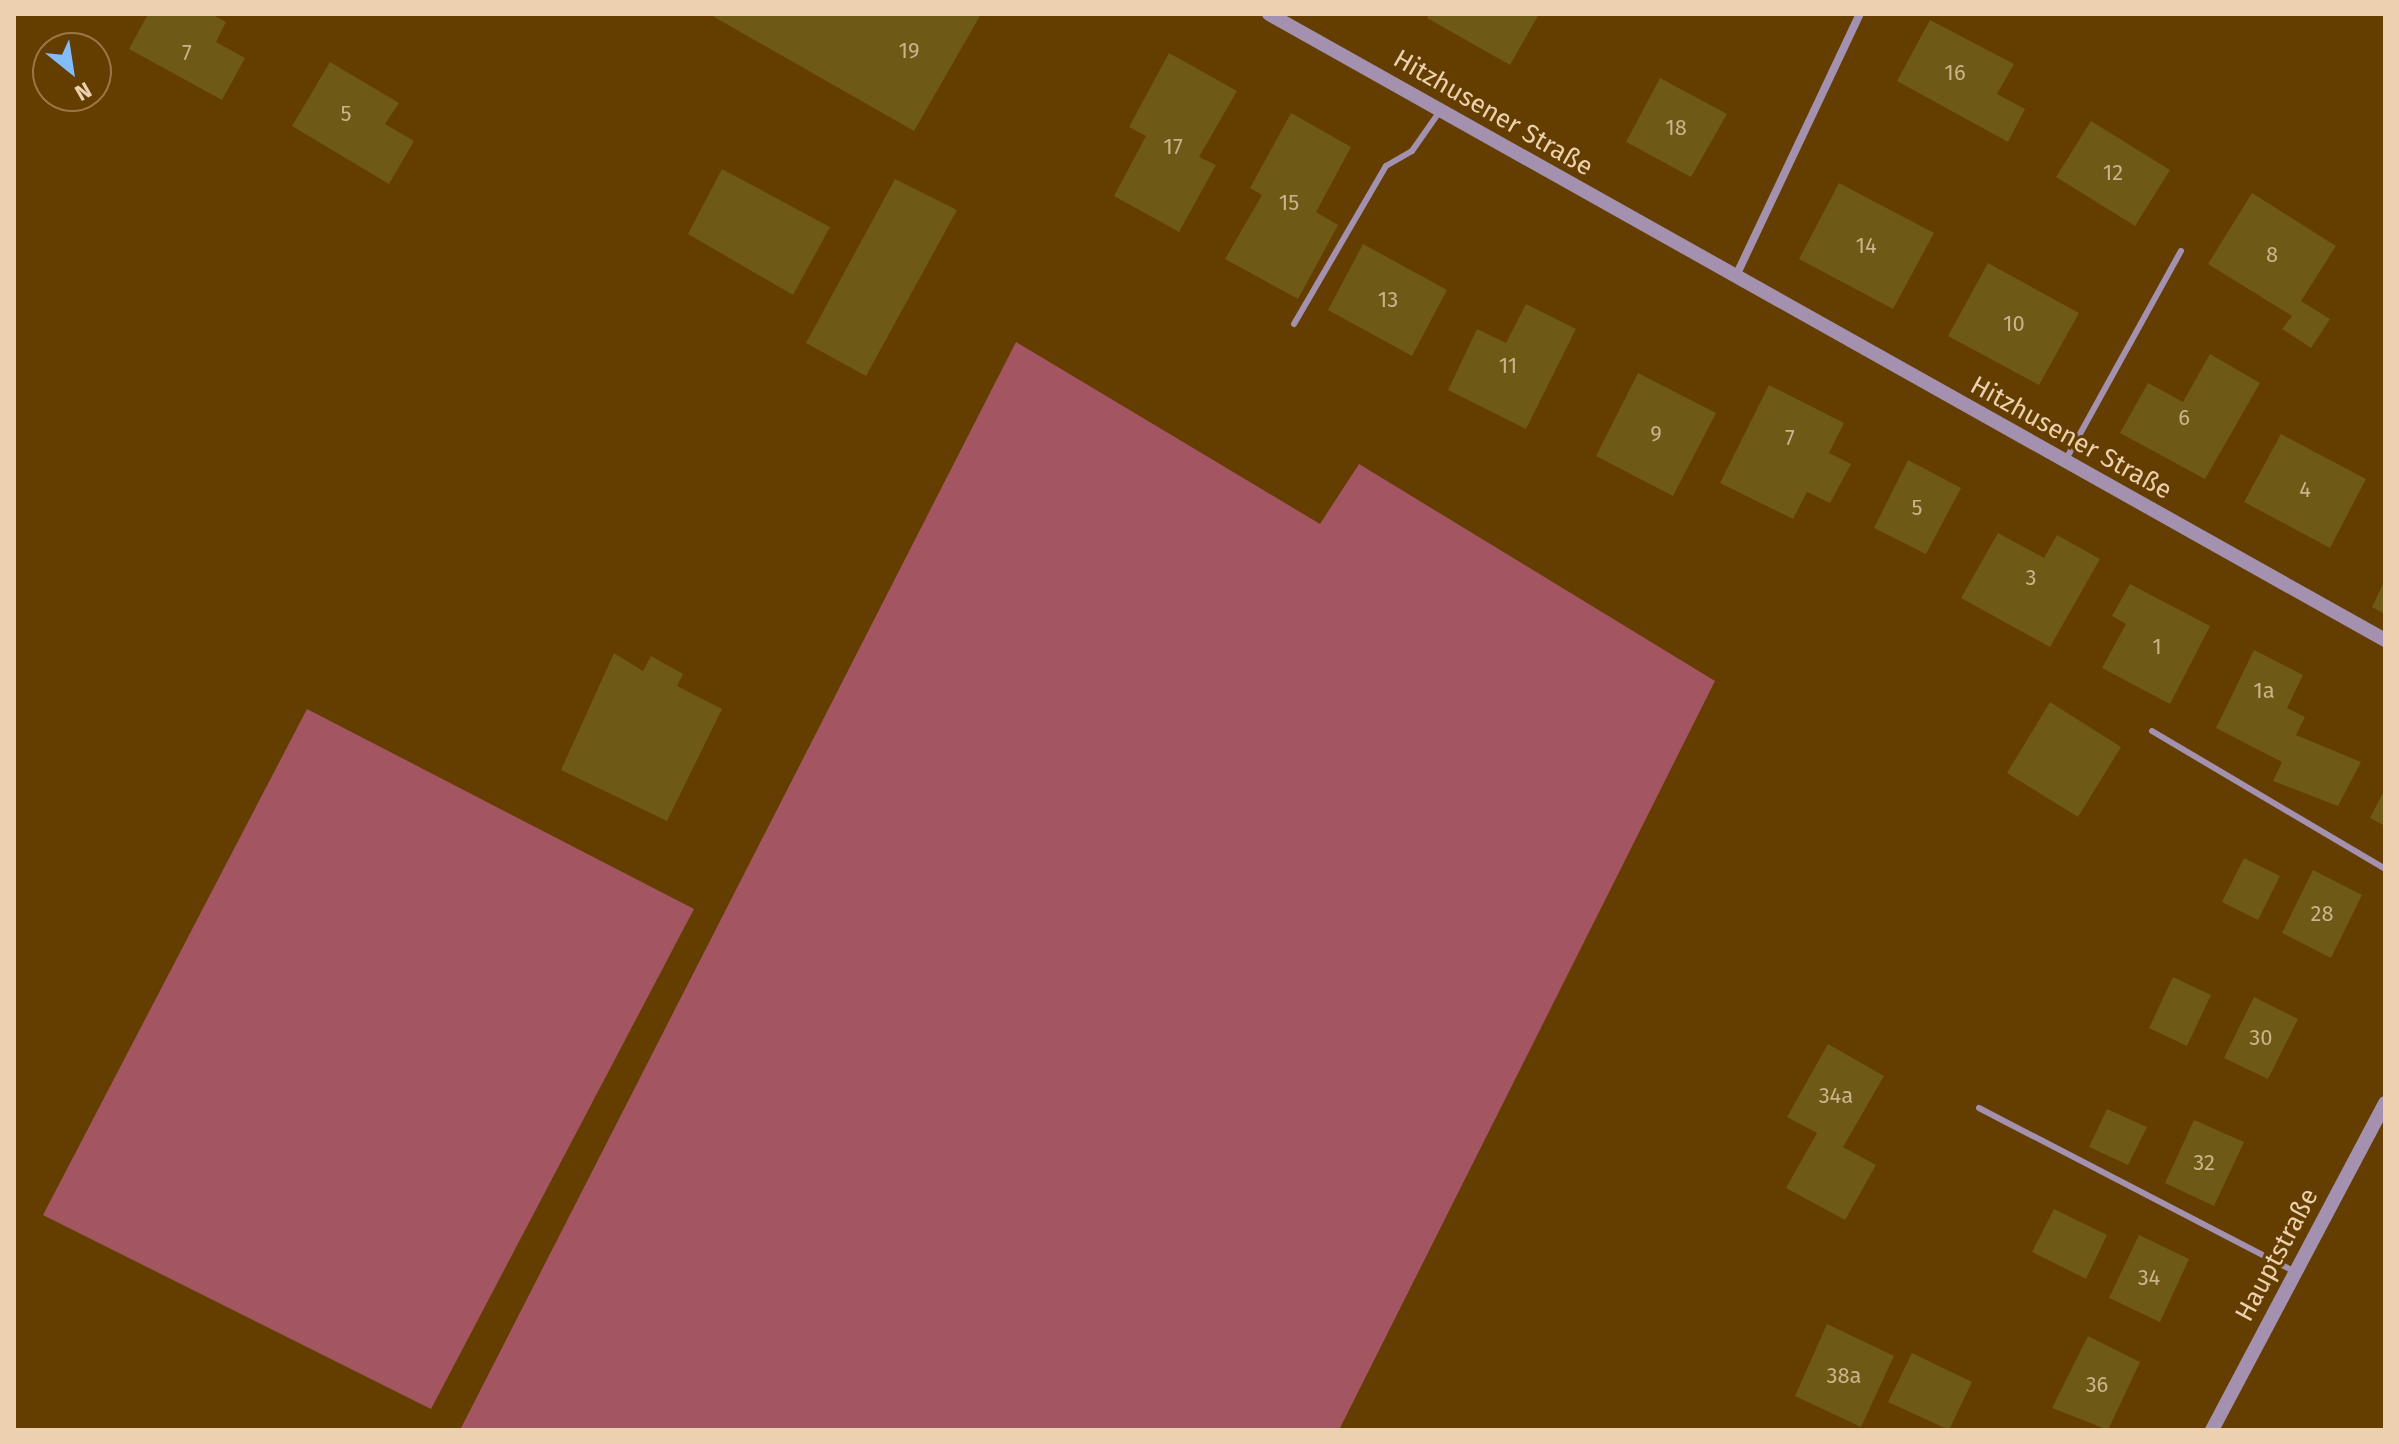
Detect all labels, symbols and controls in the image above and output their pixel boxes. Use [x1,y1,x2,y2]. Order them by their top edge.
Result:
north arrow [32,32,112,112]
house number: 19 [898,38,920,64]
house number: 7 [182,40,192,66]
street label: Hitzhusener Straße [1388,43,1598,183]
house number: 16 [1944,60,1966,86]
text: N [70,76,96,107]
house number: 5 [340,101,352,127]
house number: 18 [1665,115,1687,141]
house number: 17 [1163,134,1183,160]
house number: 12 [2103,160,2123,186]
house number: 15 [1279,190,1299,216]
house number: 14 [1855,233,1877,259]
house number: 8 [2266,242,2278,268]
house number: 13 [1378,287,1398,313]
house number: 10 [2003,311,2025,337]
house number: 11 [1499,353,1517,379]
street label: Hitzhusener Straße [1965,370,2177,506]
house number: 6 [2178,405,2190,431]
house number: 9 [1650,421,1662,447]
house number: 7 [1785,425,1795,451]
house number: 4 [2299,477,2311,503]
house number: 5 [1911,495,1923,521]
house number: 3 [2026,565,2036,591]
house number: 1 [2152,634,2162,660]
house number: 1a [2253,678,2275,704]
house number: 28 [2310,901,2334,927]
house number: 30 [2249,1025,2273,1051]
house number: 34a [1819,1083,1853,1109]
house number: 32 [2193,1150,2215,1176]
street label: Hauptstraße [2229,1183,2325,1327]
house number: 34 [2138,1265,2160,1291]
house number: 38a [1826,1363,1862,1389]
house number: 36 [2086,1372,2108,1398]

